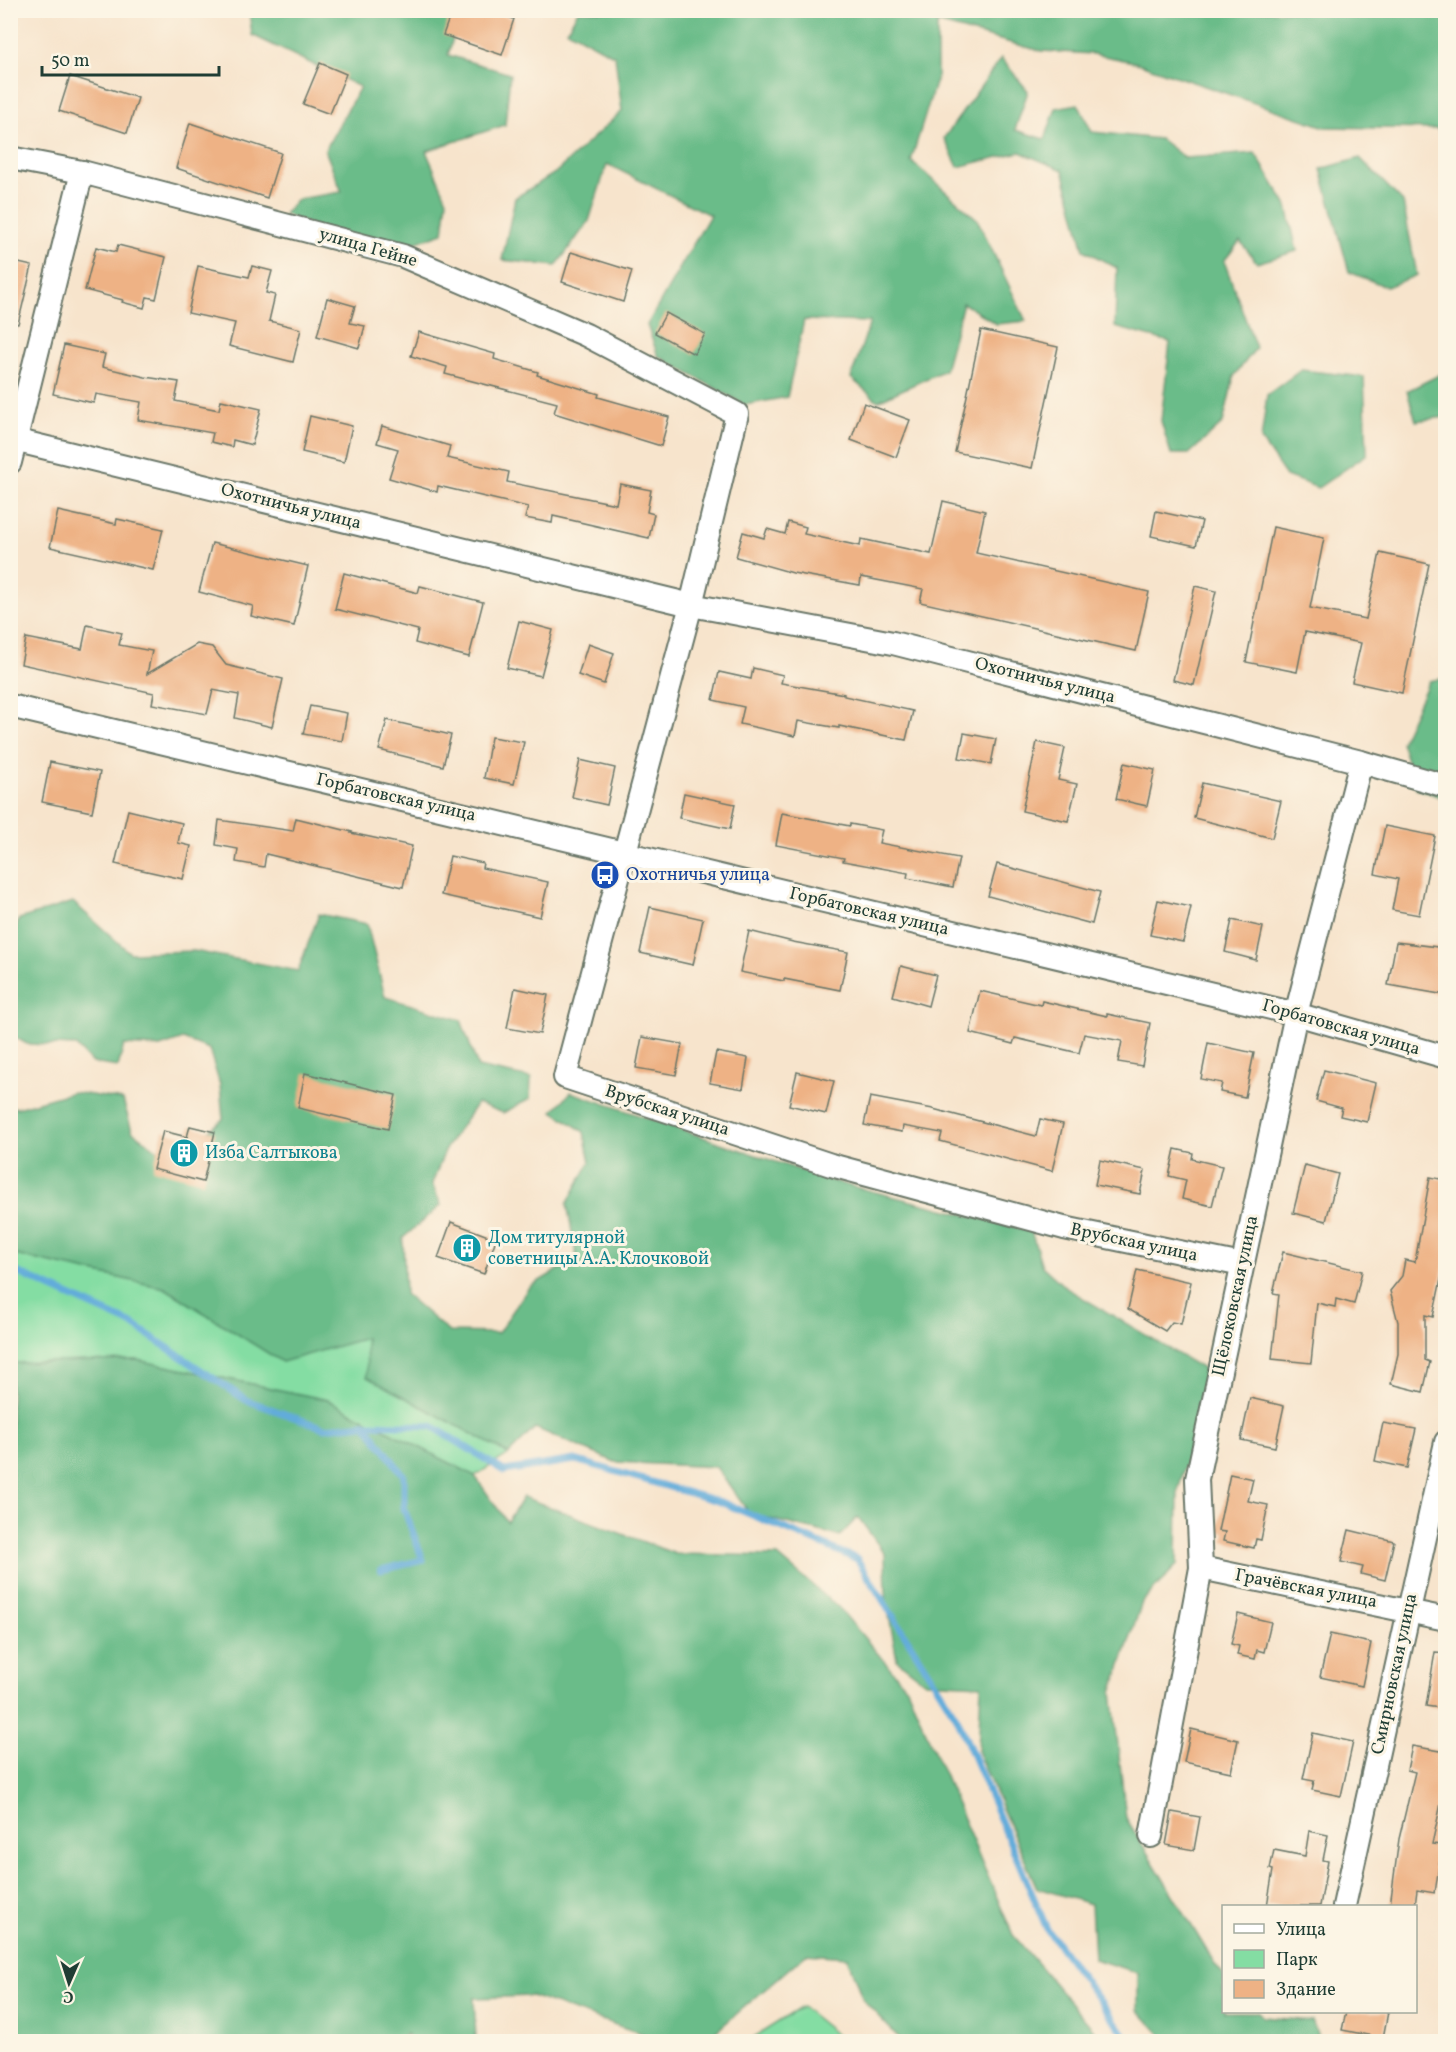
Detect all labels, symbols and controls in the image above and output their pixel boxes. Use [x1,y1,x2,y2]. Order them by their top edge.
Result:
scale bar [42,39,219,77]
text: 50 m [51,49,90,74]
street label: улица Гейне [316,222,420,274]
street label: Охотничья улица [218,477,364,537]
street label: Охотничья улица [972,651,1118,711]
street label: Горбатовская улица [314,767,478,829]
bus stop icon: Охотничья улица [589,859,621,891]
place label: Охотничья улица [626,863,770,888]
street label: Горбатовская улица [787,881,951,943]
street label: Горбатовская улица [1259,993,1423,1063]
street label: Врубская улица [601,1079,733,1143]
building icon: Изба Салтыкова [168,1137,200,1169]
place label: Изба Салтыкова [205,1141,338,1166]
street label: Щёлоковская улица [1207,1213,1265,1379]
street label: Врубская улица [1068,1217,1200,1269]
place label: Дом титулярной советницы А.А. Клочковой [488,1226,709,1272]
building icon: Дом титулярной советницы А.А. Клочковой [451,1232,483,1264]
street label: Грачёвская улица [1233,1563,1379,1615]
street label: Смирновская улица [1366,1591,1424,1757]
legend [1222,1905,1417,2013]
text: Улица [1276,1918,1326,1943]
text: Парк [1276,1948,1318,1973]
north arrow [39,1953,99,2013]
text: Здание [1276,1978,1336,2003]
text: С [63,1985,74,2007]

